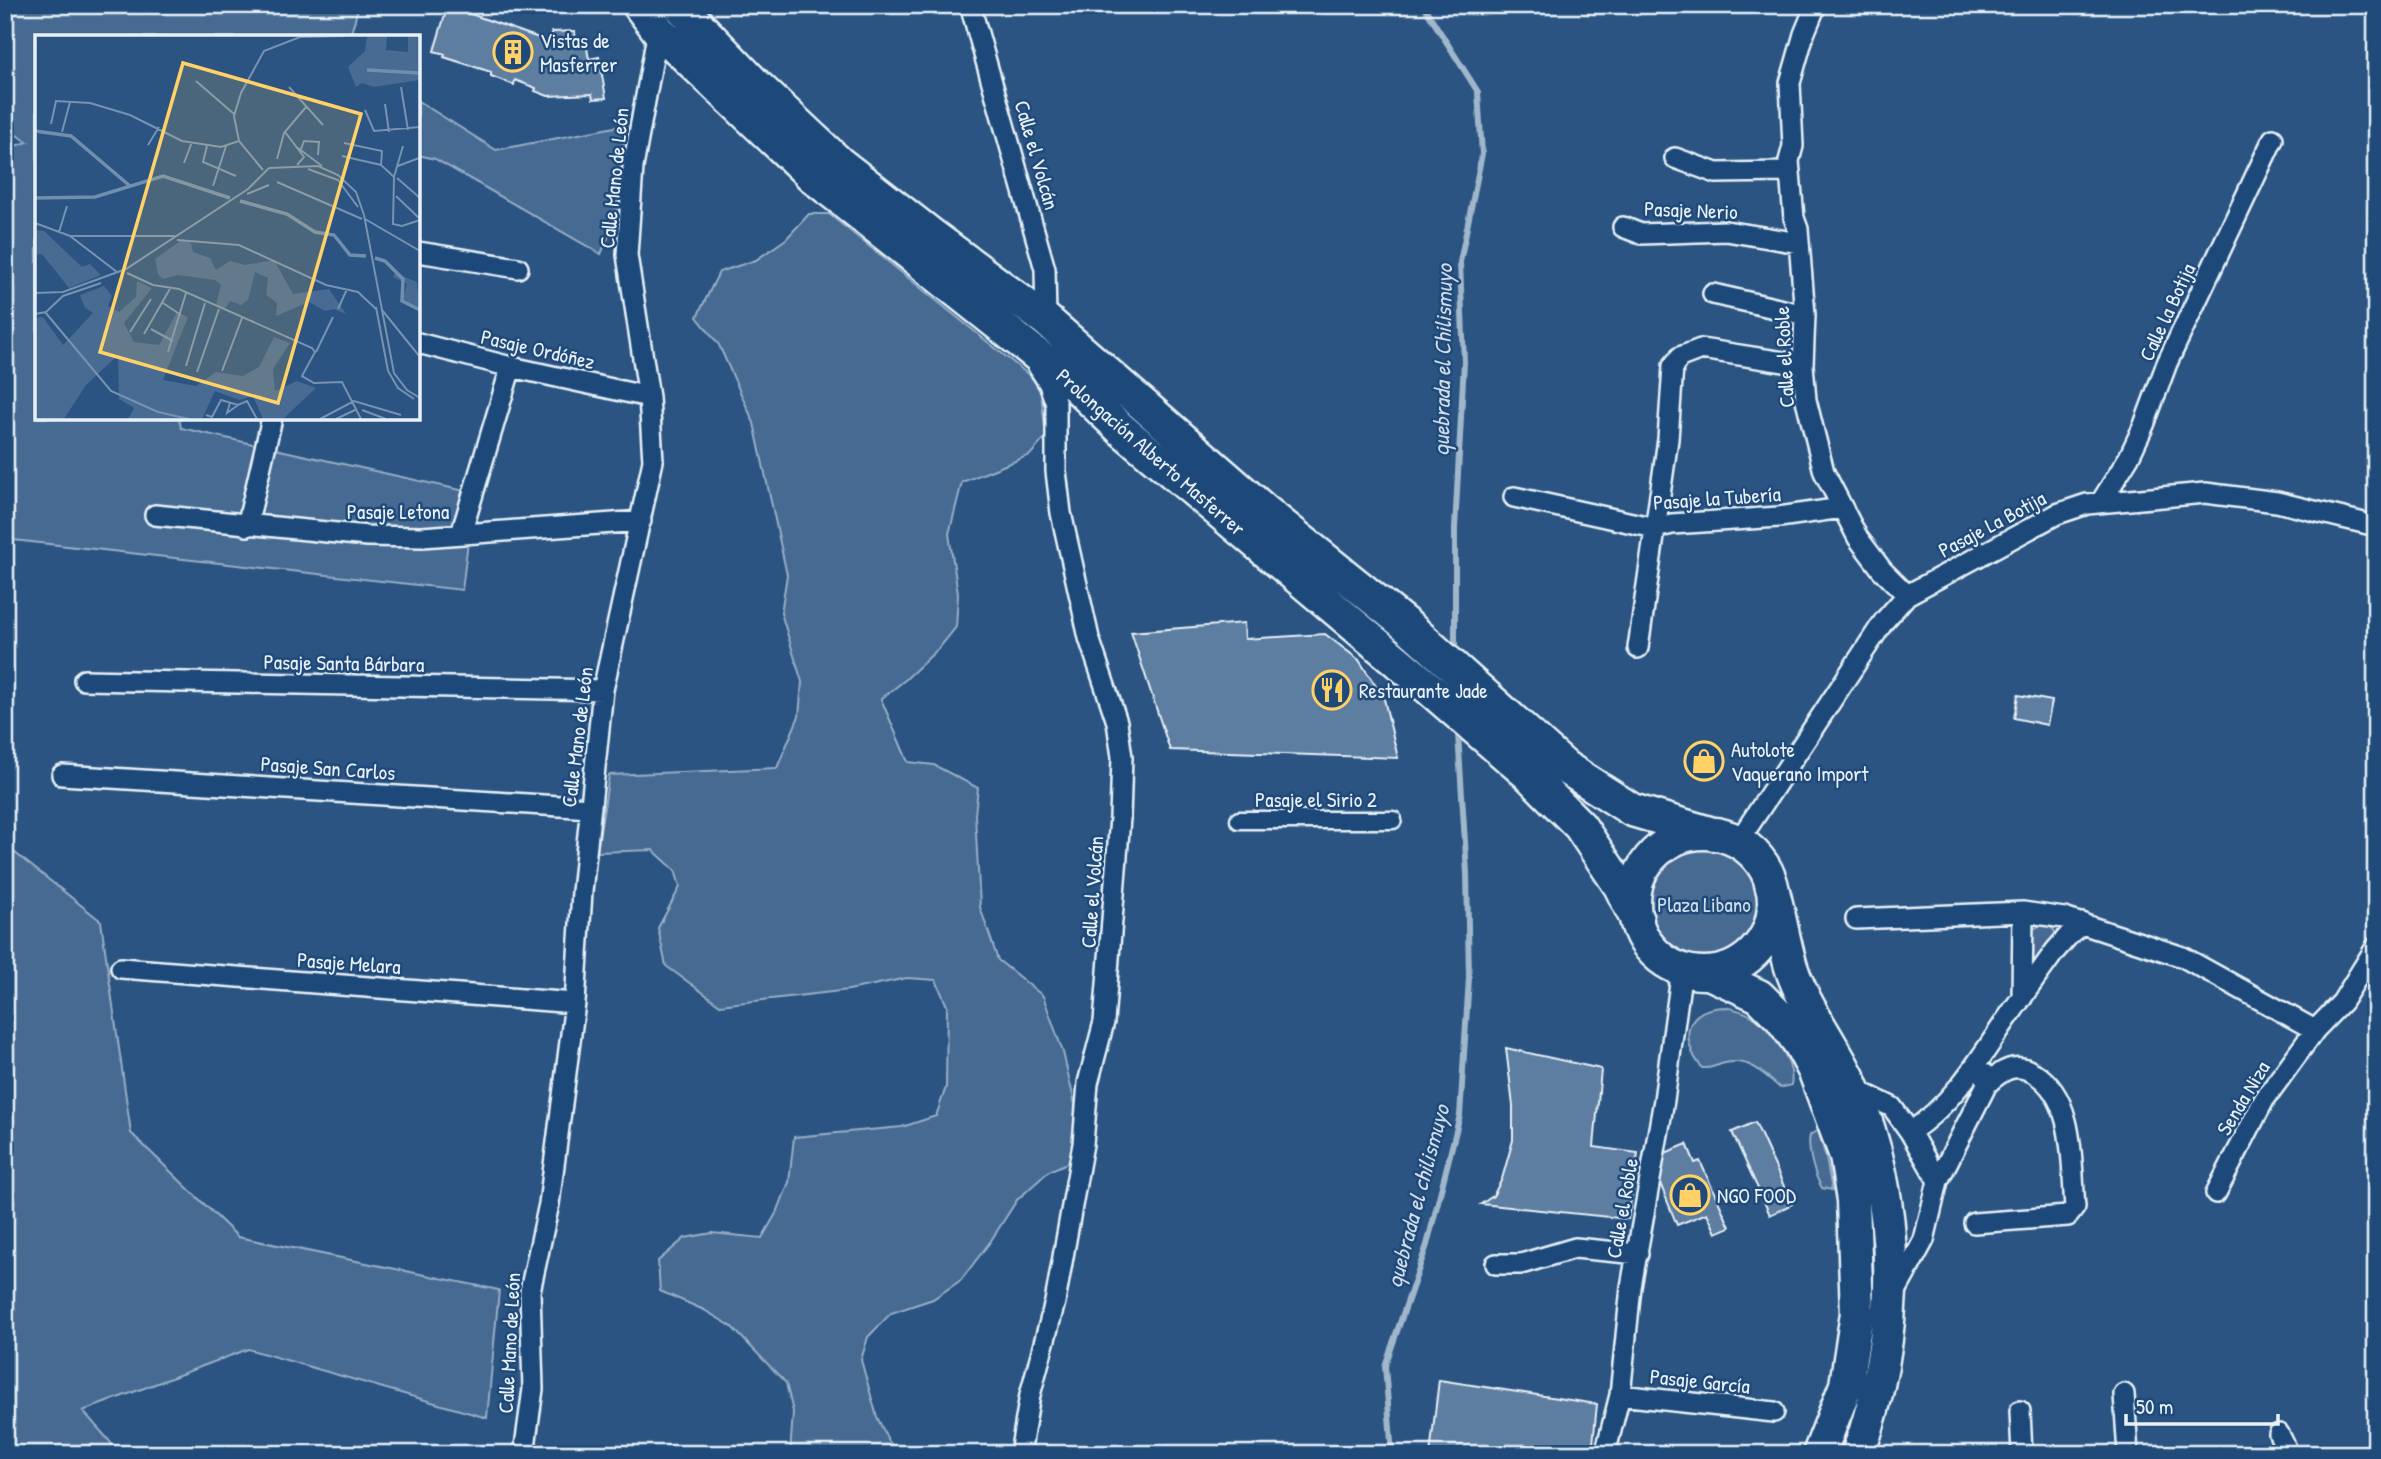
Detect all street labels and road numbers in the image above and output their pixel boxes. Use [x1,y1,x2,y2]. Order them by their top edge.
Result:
street label: Calle el Volcán [1008,97,1066,213]
street label: Calle Mano de León [592,106,636,250]
street label: Pasaje Nerio [1644,194,1738,226]
street label: Calle la Botija [2132,258,2202,366]
street label: Calle el Roble [1767,306,1801,408]
street label: Pasaje Ordóñez [478,322,598,376]
street label: Prolongación Alberto Masferrer [1050,362,1252,542]
street label: Pasaje la Tubería [1652,479,1782,517]
street label: Pasaje La Botija [1933,484,2051,564]
street label: Pasaje Letona [347,497,449,526]
street label: Pasaje Santa Bárbara [263,647,425,679]
street label: Calle Mano de León [554,665,600,809]
street label: Pasaje San Carlos [260,749,396,787]
street label: Pasaje el Sirio 2 [1255,785,1377,814]
street label: Calle el Volcán [1074,835,1110,949]
street label: Pasaje Melara [296,945,402,981]
street label: Senda Niza [2209,1055,2277,1141]
street label: Calle el Roble [1599,1156,1645,1260]
street label: Calle Mano de León [491,1272,527,1414]
street label: Pasaje García [1649,1361,1751,1401]

